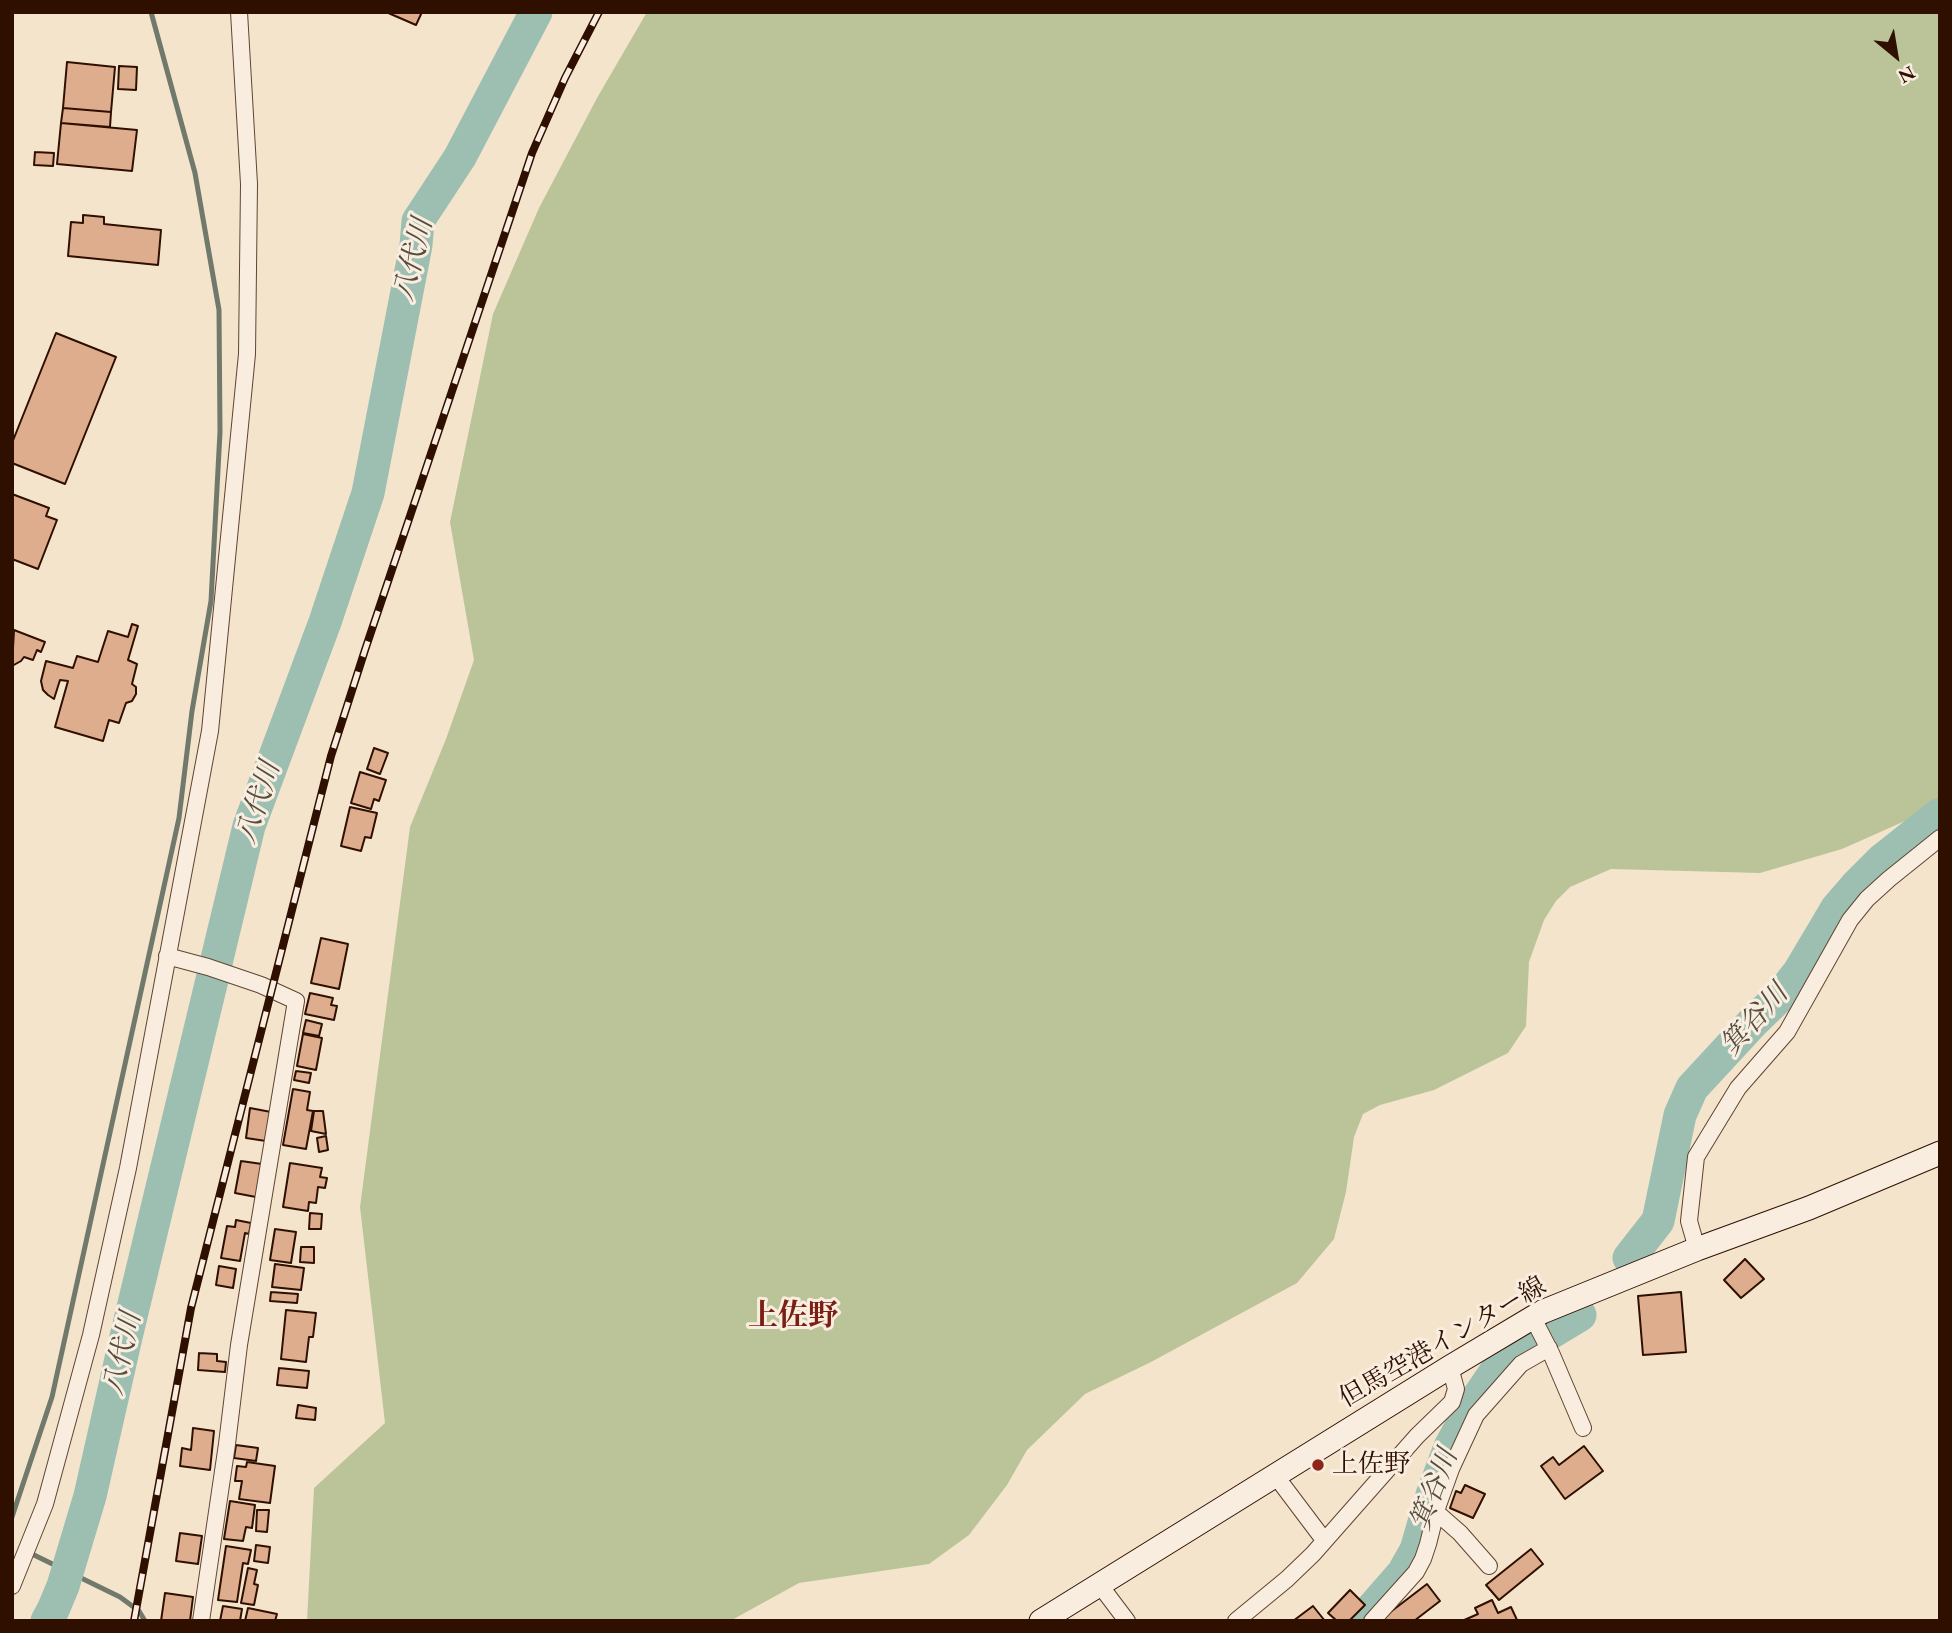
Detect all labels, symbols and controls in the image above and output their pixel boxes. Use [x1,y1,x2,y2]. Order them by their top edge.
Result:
north arrow [1861,21,1931,91]
text: N [1894,60,1920,89]
water label: 八代川 [388,215,440,305]
water label: 八代川 [230,758,288,848]
water label: 箕谷川 [1714,978,1796,1062]
street label: 但馬空港インター線 [1334,1271,1552,1415]
district label: 上佐野 [748,1299,838,1335]
water label: 八代川 [97,1309,149,1399]
water label: 箕谷川 [1404,1445,1466,1535]
place label: 上佐野 [1332,1449,1410,1481]
marker: 上佐野 [1310,1457,1326,1473]

